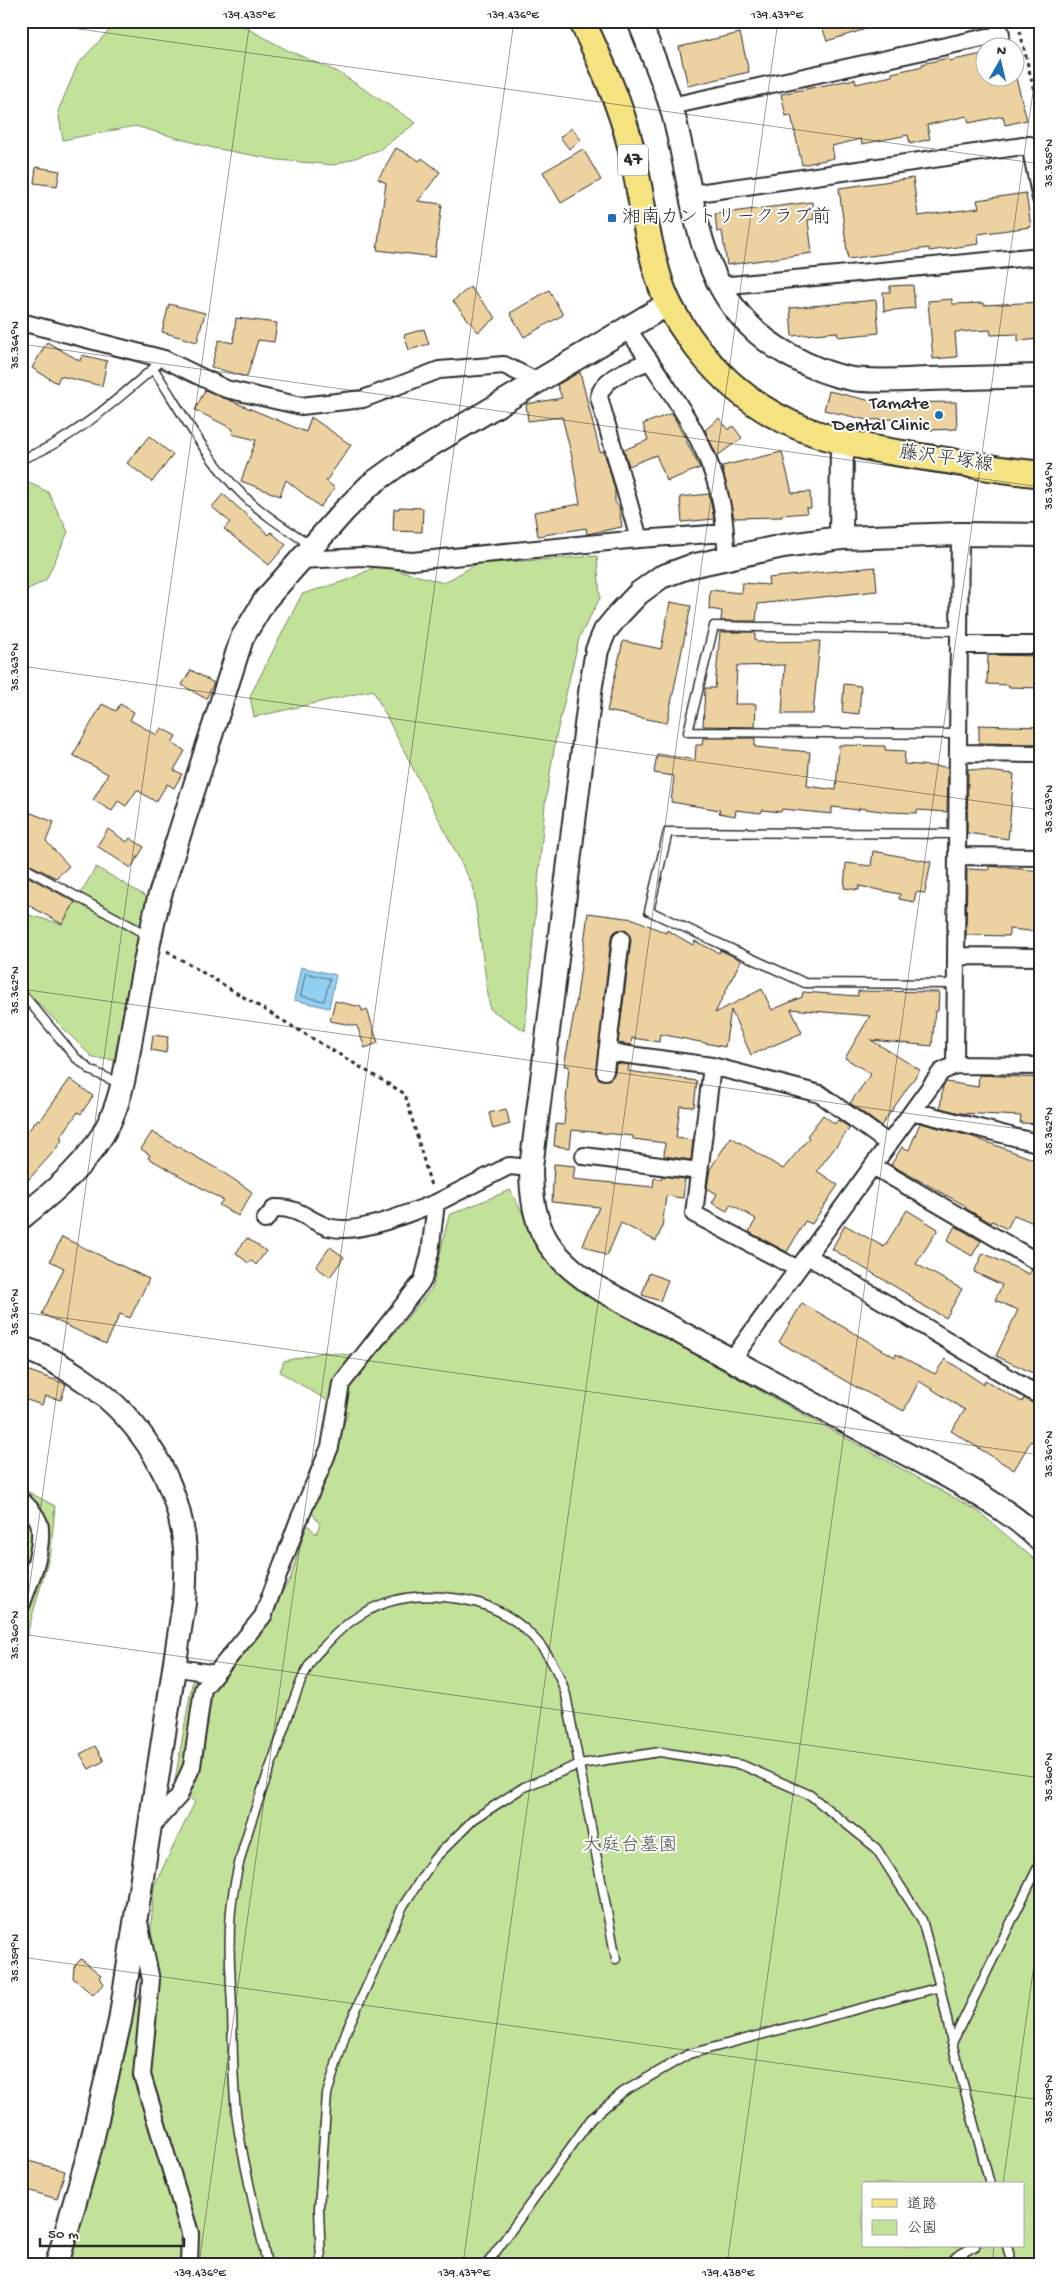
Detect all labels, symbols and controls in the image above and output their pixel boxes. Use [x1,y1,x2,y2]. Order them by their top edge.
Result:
text: 139.435°E [222,9,275,23]
text: 139.436°E [486,9,539,23]
text: 139.437°E [750,9,803,23]
north arrow [974,38,1024,88]
text: N [996,43,1007,61]
text: 35.365°N [1043,139,1057,188]
road number: 47 [618,144,648,176]
place label: 湘南カントリークラブ前 [622,206,831,230]
marker: 湘南カントリークラブ前 [606,212,618,224]
text: 35.364°N [9,321,23,370]
place label: Tamate Dental Clinic [831,393,930,438]
marker: Tamate Dental Clinic [933,409,945,421]
street label: 藤沢平塚線 [897,441,995,478]
text: 35.364°N [1043,462,1057,511]
text: 35.363°N [9,643,23,692]
text: 35.363°N [1043,785,1057,834]
text: 35.362°N [9,966,23,1015]
text: 35.362°N [1043,1107,1057,1156]
text: 35.361°N [9,1288,23,1336]
text: 35.361°N [1043,1430,1057,1478]
text: 35.360°N [9,1611,23,1660]
text: 35.360°N [1043,1753,1057,1802]
park label: 大庭台墓園 [582,1834,678,1858]
text: 35.359°N [9,1934,23,1983]
text: 35.359°N [1043,2075,1057,2124]
legend [862,2182,1024,2248]
text: 道路 [907,2196,937,2214]
scale bar [40,2215,184,2247]
text: 公園 [907,2220,937,2238]
text: 50 m [48,2226,79,2244]
text: 139.436°E [173,2267,226,2281]
text: 139.437°E [437,2267,490,2281]
text: 139.438°E [701,2267,755,2281]

